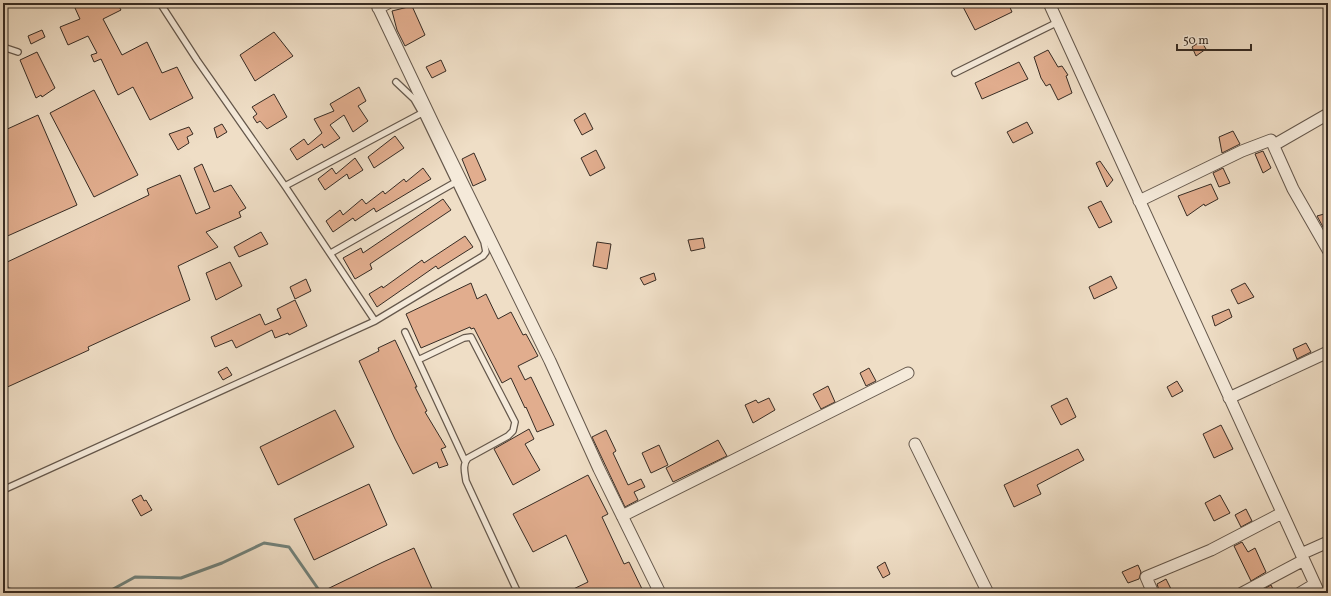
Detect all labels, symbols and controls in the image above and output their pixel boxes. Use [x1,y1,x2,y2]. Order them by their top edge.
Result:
scale bar [1177,26,1251,52]
text: 50 m [1183,33,1209,49]

